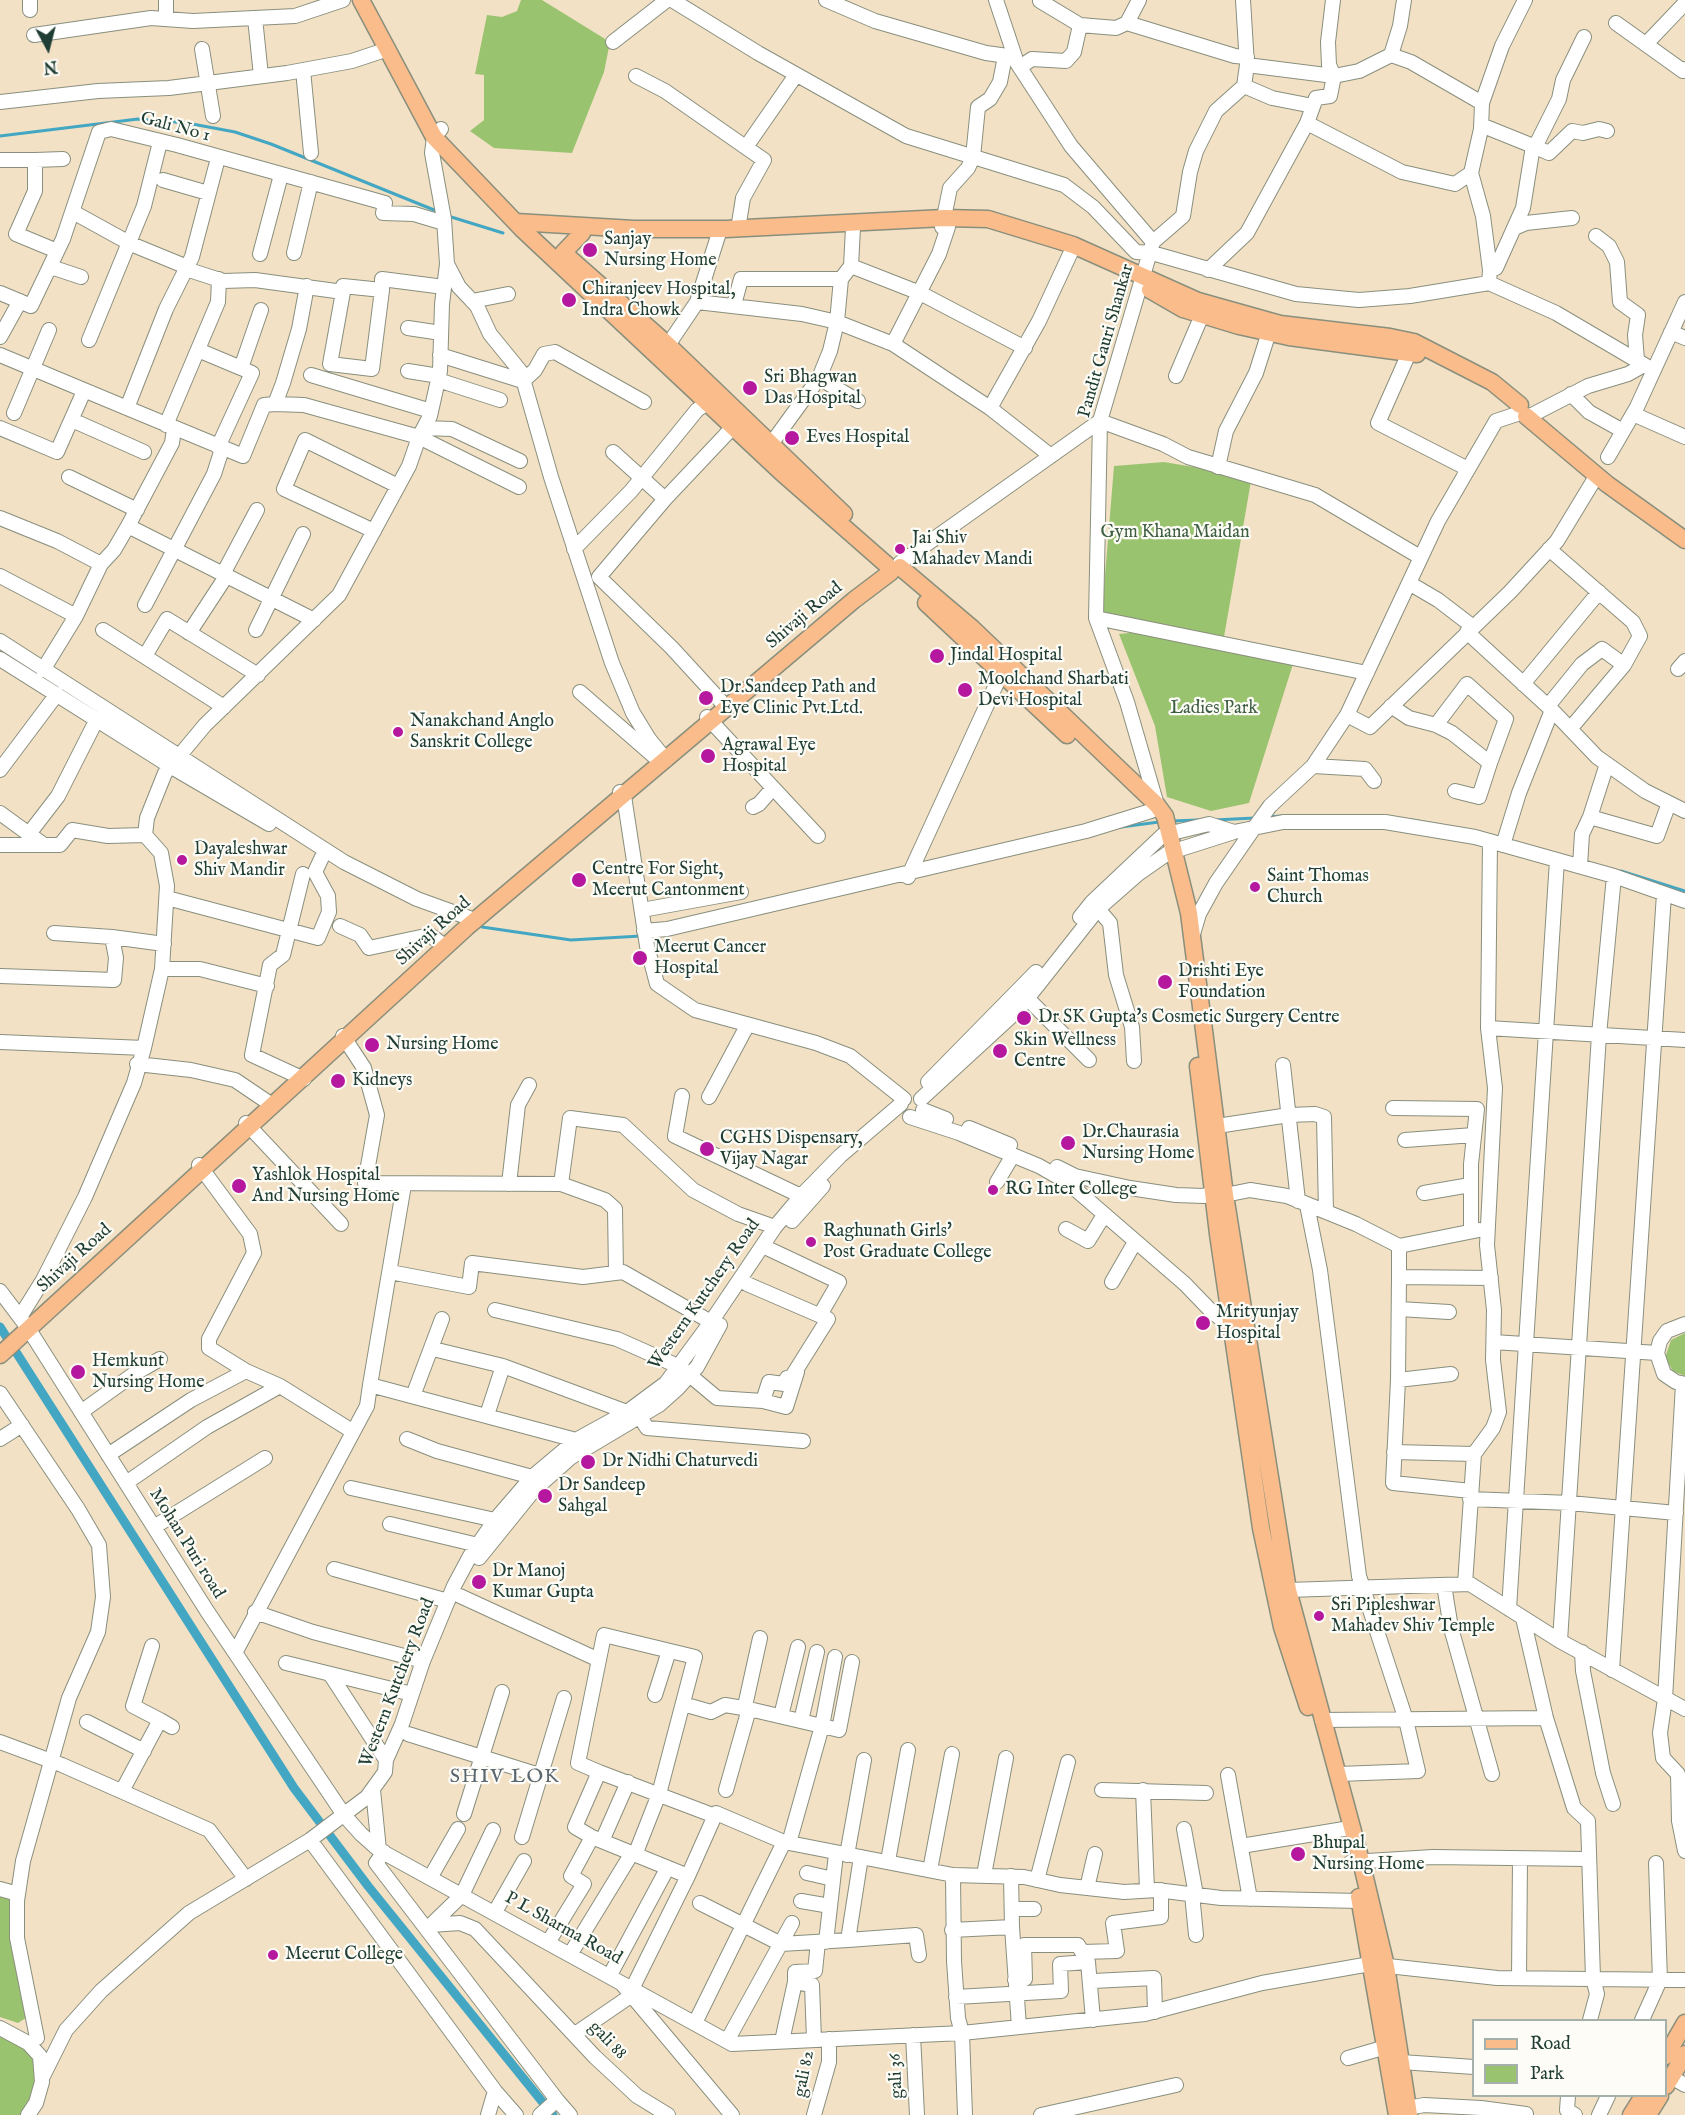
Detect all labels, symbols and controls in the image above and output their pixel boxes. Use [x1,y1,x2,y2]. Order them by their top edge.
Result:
north arrow [18,18,78,78]
text: N [42,55,58,77]
street label: Gali No 1 [138,108,212,148]
place label: Sanjay Nursing Home [604,229,716,272]
marker: Sanjay Nursing Home [581,241,599,259]
street label: Pandit Gauri Shankar [1075,262,1139,420]
place label: Chiranjeev Hospital, Indra Chowk [582,279,735,322]
marker: Chiranjeev Hospital, Indra Chowk [560,291,578,309]
place label: Sri Bhagwan Das Hospital [764,367,861,410]
marker: Sri Bhagwan Das Hospital [741,379,759,397]
place label: Eves Hospital [806,427,909,449]
marker: Eves Hospital [783,429,801,447]
park label: Gym Khana Maidan [1100,522,1250,544]
place label: Jai Shiv Mahadev Mandi [912,528,1033,570]
marker: Jai Shiv Mahadev Mandi [893,542,907,556]
street label: Shivaji Road [762,578,848,654]
place label: Jindal Hospital [950,645,1062,667]
marker: Jindal Hospital [928,647,946,665]
place label: Moolchand Sharbati Devi Hospital [978,669,1129,712]
place label: Dr.Sandeep Path and Eye Clinic Pvt.Ltd. [720,677,876,720]
marker: Moolchand Sharbati Devi Hospital [956,681,974,699]
marker: Dr.Sandeep Path and Eye Clinic Pvt.Ltd. [697,689,715,707]
park label: Ladies Park [1170,698,1258,720]
place label: Nanakchand Anglo Sanskrit College [410,711,554,754]
marker: Nanakchand Anglo Sanskrit College [391,725,405,739]
place label: Agrawal Eye Hospital [722,735,816,777]
marker: Agrawal Eye Hospital [699,747,717,765]
place label: Dayaleshwar Shiv Mandir [194,839,287,882]
marker: Dayaleshwar Shiv Mandir [175,853,189,867]
place label: Centre For Sight, Meerut Cantonment [592,859,745,902]
place label: Saint Thomas Church [1267,866,1369,908]
marker: Centre For Sight, Meerut Cantonment [570,871,588,889]
marker: Saint Thomas Church [1248,880,1262,894]
street label: Shivaji Road [392,893,476,971]
place label: Meerut Cancer Hospital [654,937,766,980]
marker: Meerut Cancer Hospital [631,949,649,967]
place label: Drishti Eye Foundation [1178,961,1265,1004]
marker: Drishti Eye Foundation [1156,973,1174,991]
place label: Dr SK Gupta's Cosmetic Surgery Centre [1038,1007,1340,1029]
marker: Dr SK Gupta's Cosmetic Surgery Centre [1015,1009,1033,1027]
place label: Skin Wellness Centre [1014,1030,1116,1072]
place label: Nursing Home [386,1034,498,1056]
marker: Nursing Home [363,1036,381,1054]
marker: Skin Wellness Centre [991,1042,1009,1060]
place label: Kidneys [352,1070,412,1092]
marker: Kidneys [329,1072,347,1090]
place label: Dr.Chaurasia Nursing Home [1082,1122,1194,1164]
place label: CGHS Dispensary, Vijay Nagar [720,1128,863,1170]
marker: Dr.Chaurasia Nursing Home [1059,1134,1077,1152]
marker: CGHS Dispensary, Vijay Nagar [698,1140,716,1158]
place label: Yashlok Hospital And Nursing Home [252,1165,400,1208]
marker: Yashlok Hospital And Nursing Home [230,1177,248,1195]
place label: RG Inter College [1005,1179,1137,1201]
marker: RG Inter College [986,1183,1000,1197]
street label: Western Kutchery Road [645,1215,765,1375]
street label: Shivaji Road [33,1220,117,1298]
place label: Raghunath Girls' Post Graduate College [823,1221,992,1264]
marker: Raghunath Girls' Post Graduate College [804,1235,818,1249]
place label: Mrityunjay Hospital [1216,1302,1299,1344]
marker: Mrityunjay Hospital [1194,1314,1212,1332]
place label: Hemkunt Nursing Home [92,1351,204,1394]
marker: Hemkunt Nursing Home [69,1363,87,1381]
place label: Dr Nidhi Chaturvedi [602,1451,758,1473]
marker: Dr Nidhi Chaturvedi [579,1453,597,1471]
place label: Dr Sandeep Sahgal [558,1475,645,1518]
street label: Mohan Puri road [143,1485,229,1603]
marker: Dr Sandeep Sahgal [536,1487,554,1505]
place label: Dr Manoj Kumar Gupta [492,1561,594,1604]
marker: Dr Manoj Kumar Gupta [470,1573,488,1591]
street label: Western Kutchery Road [356,1595,440,1771]
place label: Sri Pipleshwar Mahadev Shiv Temple [1331,1595,1495,1638]
marker: Sri Pipleshwar Mahadev Shiv Temple [1312,1609,1326,1623]
district label: SHIV LOK [450,1766,560,1790]
place label: Bhupal Nursing Home [1312,1833,1424,1876]
marker: Bhupal Nursing Home [1289,1845,1307,1863]
street label: P L Sharma Road [501,1888,625,1970]
place label: Meerut College [285,1944,403,1966]
marker: Meerut College [266,1948,280,1962]
street label: gali 88 [583,2017,631,2065]
legend [1472,2019,1667,2097]
text: Road [1530,2033,1571,2056]
street label: gali 82 [790,2049,820,2099]
street label: gali 36 [885,2053,909,2099]
text: Park [1530,2063,1564,2086]

